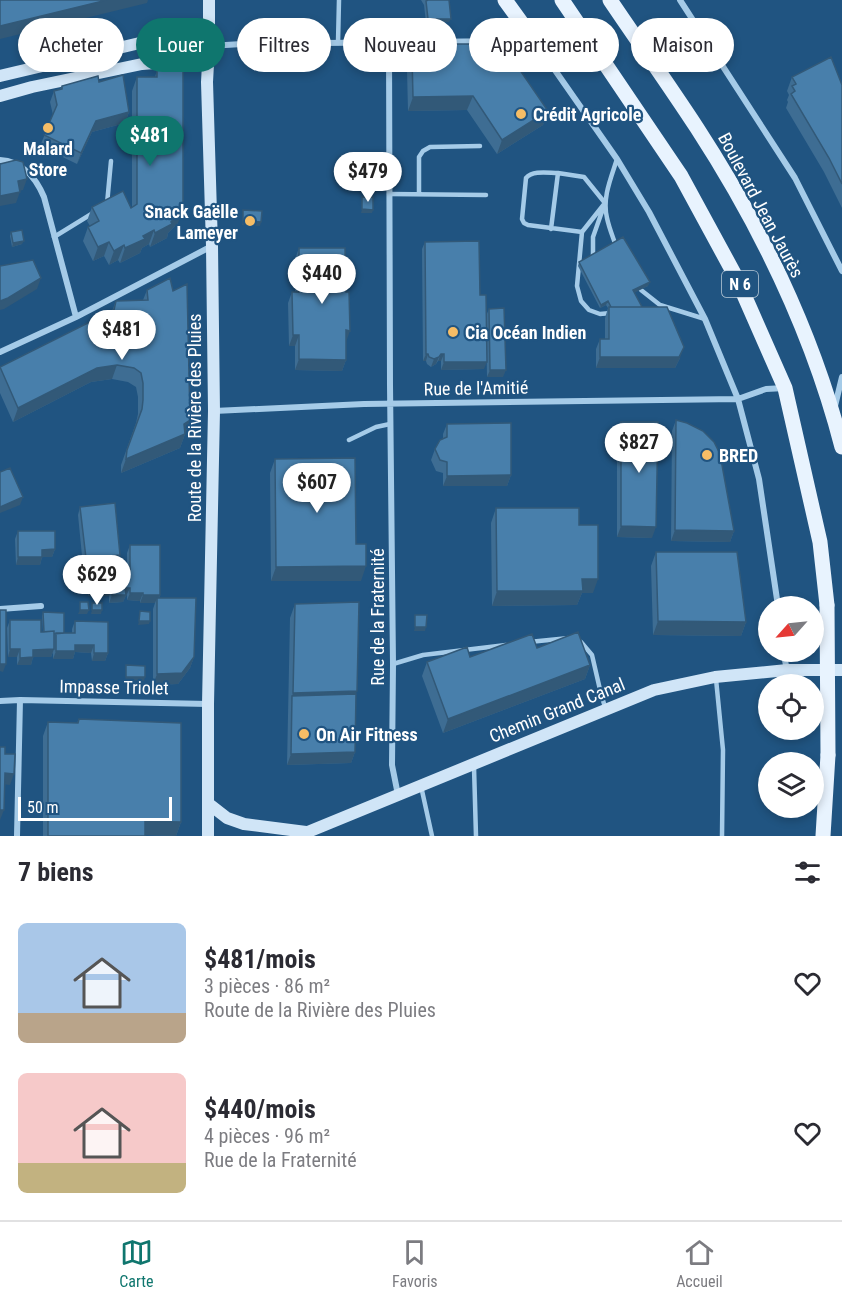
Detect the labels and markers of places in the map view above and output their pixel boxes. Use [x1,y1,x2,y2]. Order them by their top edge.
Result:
place label: Crédit Agricole [533,104,642,125]
marker: Crédit Agricole [514,107,528,121]
pin: $481 [114,116,186,167]
marker: Malard Store [41,121,55,135]
place label: Malard Store [23,138,73,180]
pin: $479 [332,152,404,203]
place label: Snack Gaëlle Lameyer [145,201,238,243]
marker: Snack Gaëlle Lameyer [243,214,257,228]
pin: $440 [286,254,358,305]
pin: $481 [86,310,158,361]
place label: Cia Océan Indien [465,322,586,343]
marker: Cia Océan Indien [446,325,460,339]
pin: $827 [603,423,675,474]
place label: BRED [719,445,758,466]
marker: BRED [700,448,714,462]
pin: $607 [281,463,353,514]
pin: $629 [61,555,133,606]
place label: On Air Fitness [316,724,418,745]
marker: On Air Fitness [297,727,311,741]

